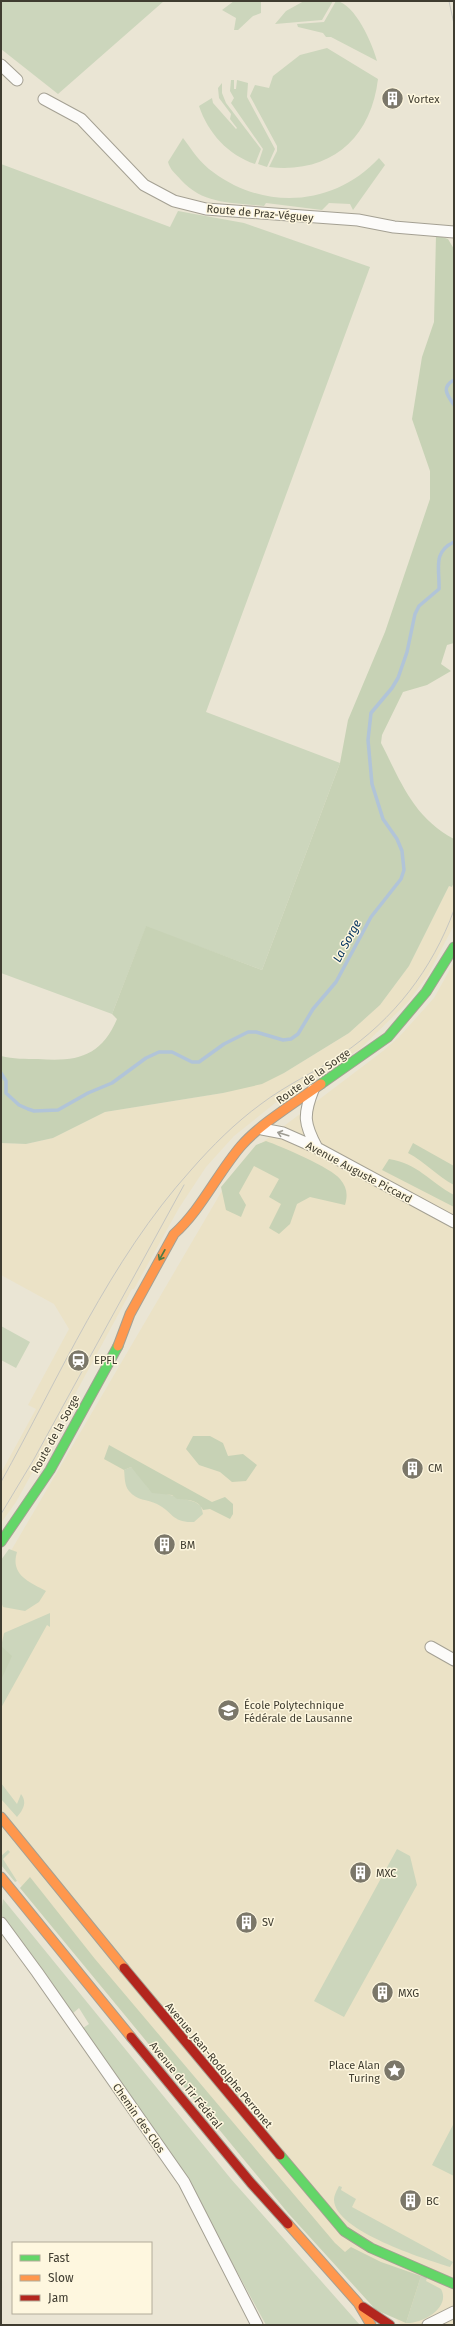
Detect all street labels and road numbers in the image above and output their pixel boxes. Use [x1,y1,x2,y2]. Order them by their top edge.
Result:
street label: Route de Praz-Véguey [206,202,315,225]
street label: Route de la Sorge [274,1046,353,1107]
street label: Avenue Auguste Piccard [304,1139,414,1206]
street label: Route de la Sorge [29,1393,82,1476]
street label: Avenue Jean-Rodolphe Perronet [162,2000,275,2131]
street label: Avenue du Tir Fédéral [147,2039,225,2131]
street label: Chemin des Clos [110,2081,167,2156]

